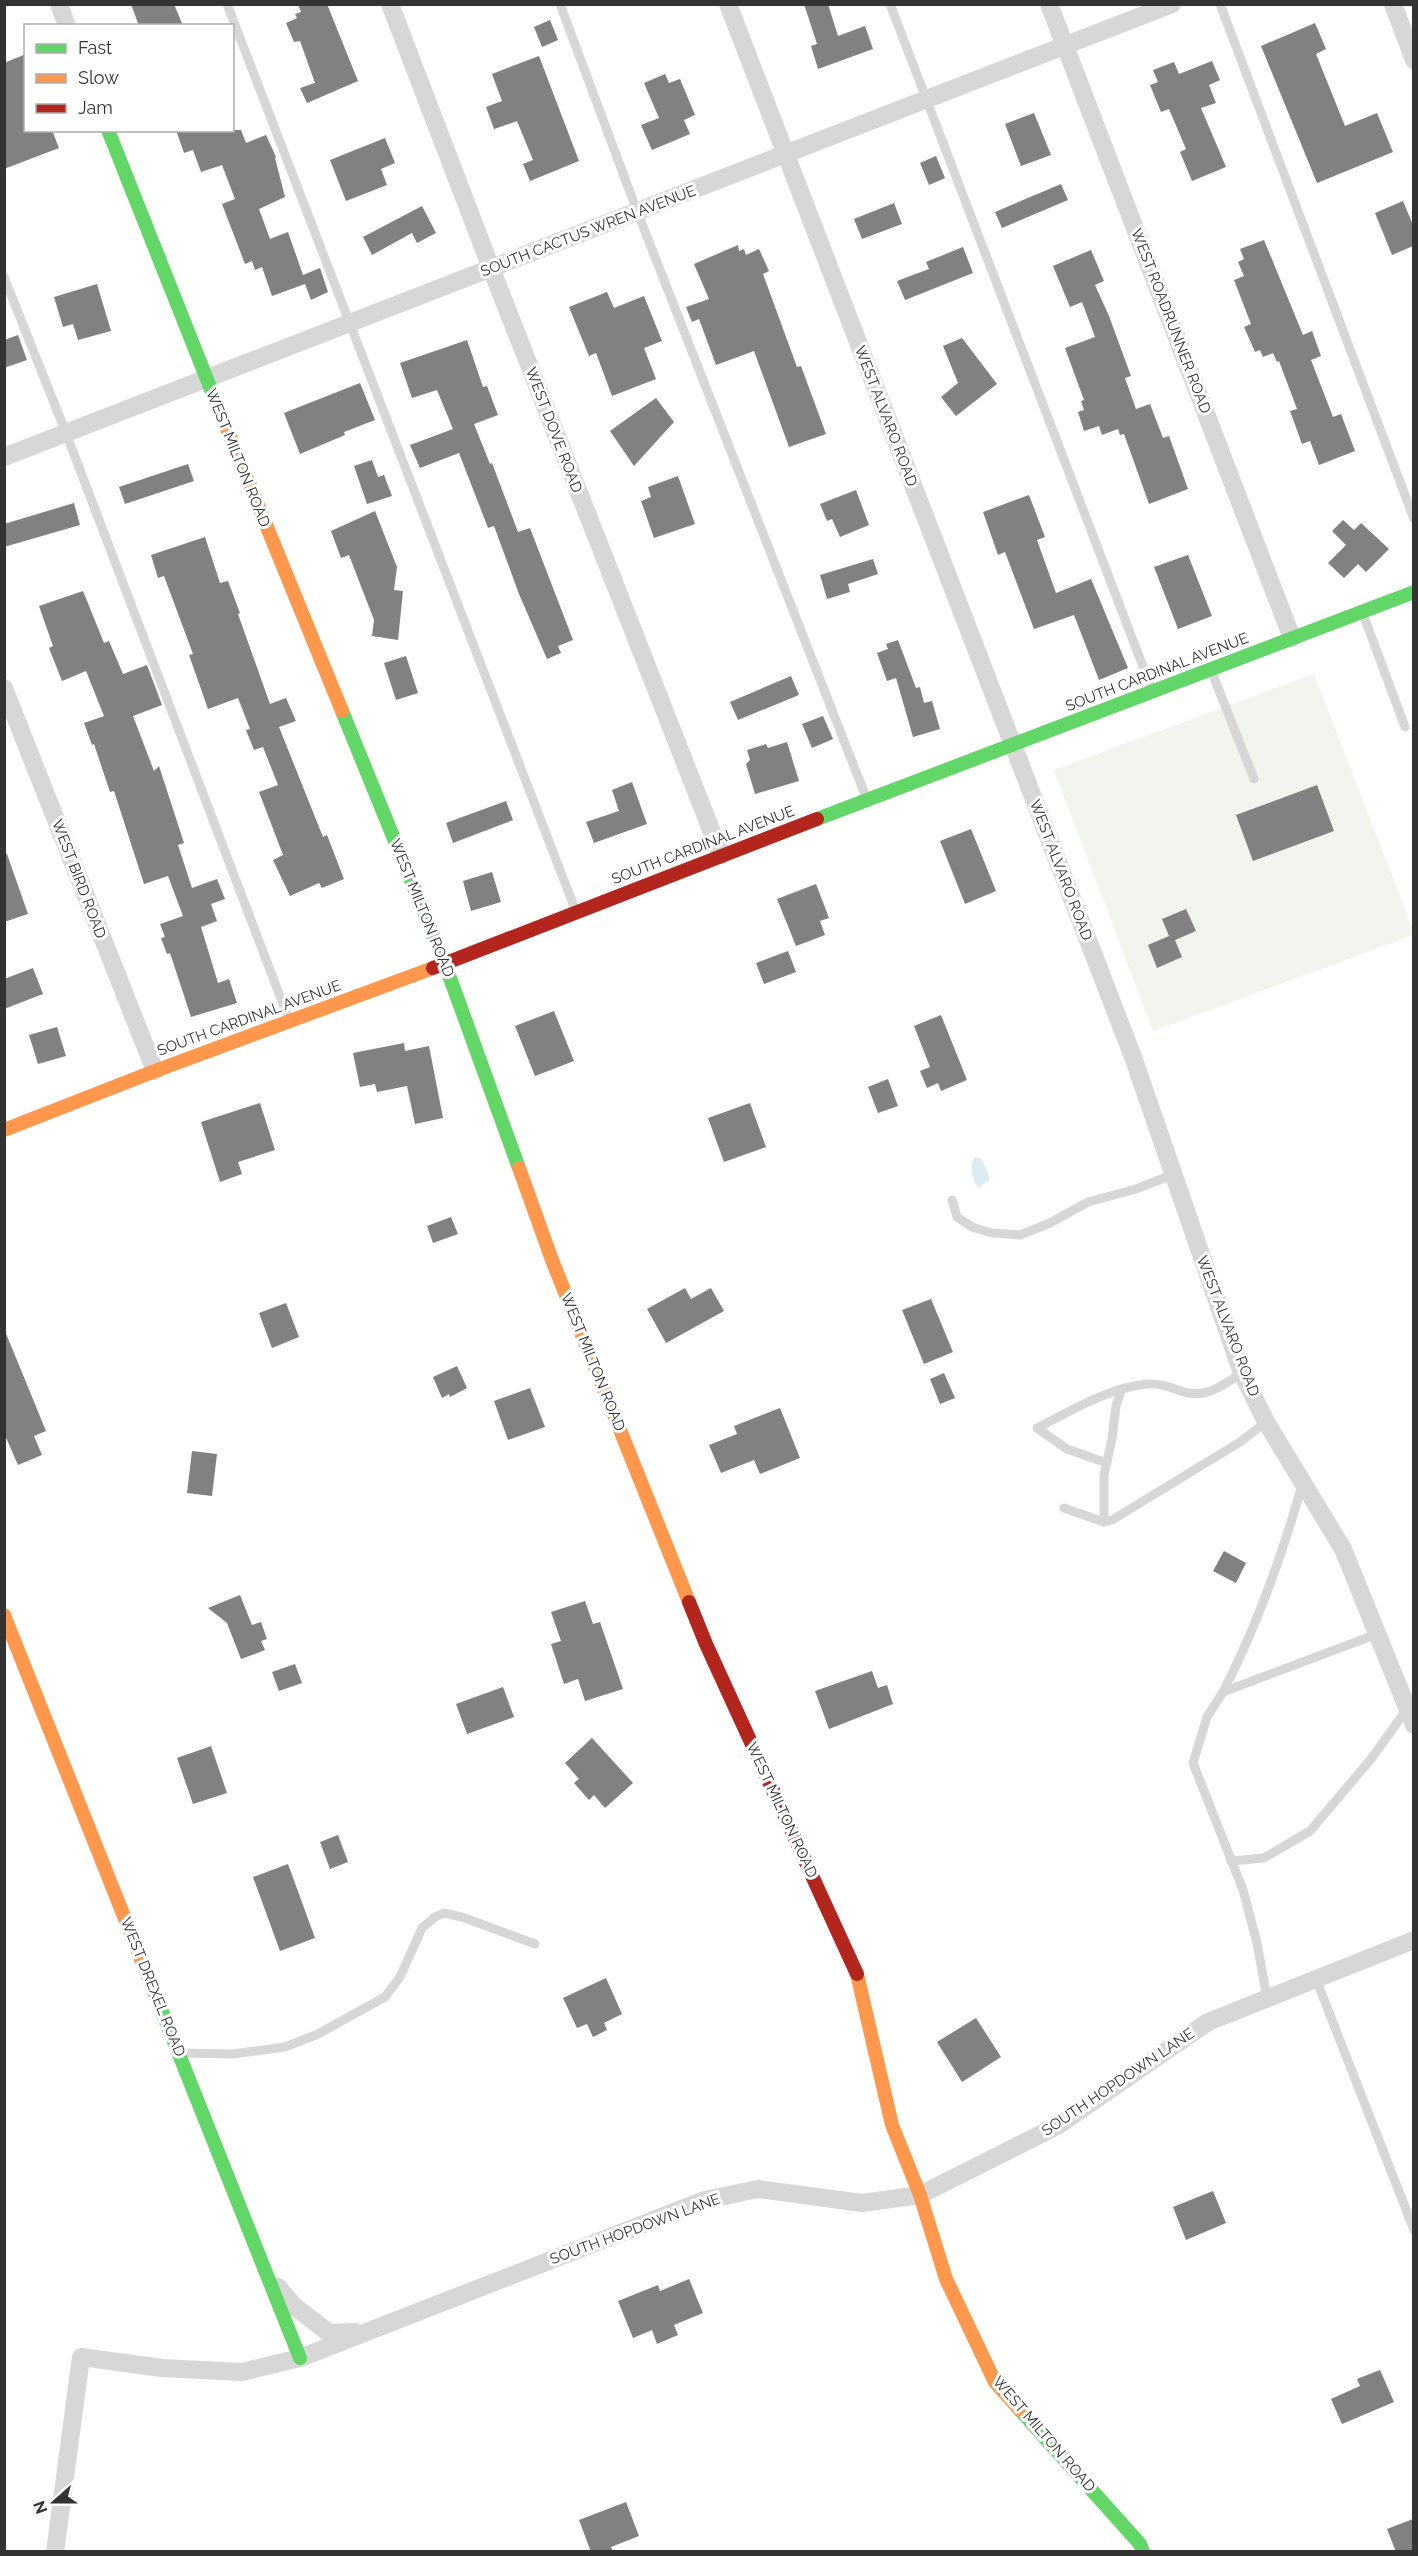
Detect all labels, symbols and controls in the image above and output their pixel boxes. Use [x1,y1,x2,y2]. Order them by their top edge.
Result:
legend [24,24,234,132]
text: Fast [78,37,112,58]
text: Slow [78,67,119,88]
text: Jam [78,97,113,118]
street label: SOUTH CACTUS WREN AVENUE [478,182,698,280]
street label: WEST ROADRUNNER ROAD [1127,226,1215,416]
street label: WEST ALVARO ROAD [851,343,921,489]
street label: WEST DOVE ROAD [522,365,586,495]
street label: WEST MILTON ROAD [202,386,274,530]
street label: SOUTH CARDINAL AVENUE [1063,629,1251,715]
street label: WEST ALVARO ROAD [1026,797,1096,943]
street label: SOUTH CARDINAL AVENUE [609,802,797,888]
street label: WEST BIRD ROAD [48,817,110,941]
street label: WEST MILTON ROAD [386,836,458,980]
street label: SOUTH CARDINAL AVENUE [155,976,343,1060]
street label: WEST ALVARO ROAD [1193,1253,1263,1399]
street label: WEST MILTON ROAD [557,1290,629,1434]
street label: WEST MILTON ROAD [743,1739,821,1881]
street label: WEST DREXEL ROAD [117,1915,189,2059]
street label: SOUTH HOPDOWN LANE [1038,2024,1198,2140]
street label: SOUTH HOPDOWN LANE [547,2190,723,2268]
street label: WEST MILTON ROAD [989,2373,1099,2496]
north arrow [24,2472,84,2532]
text: N [29,2498,52,2516]

